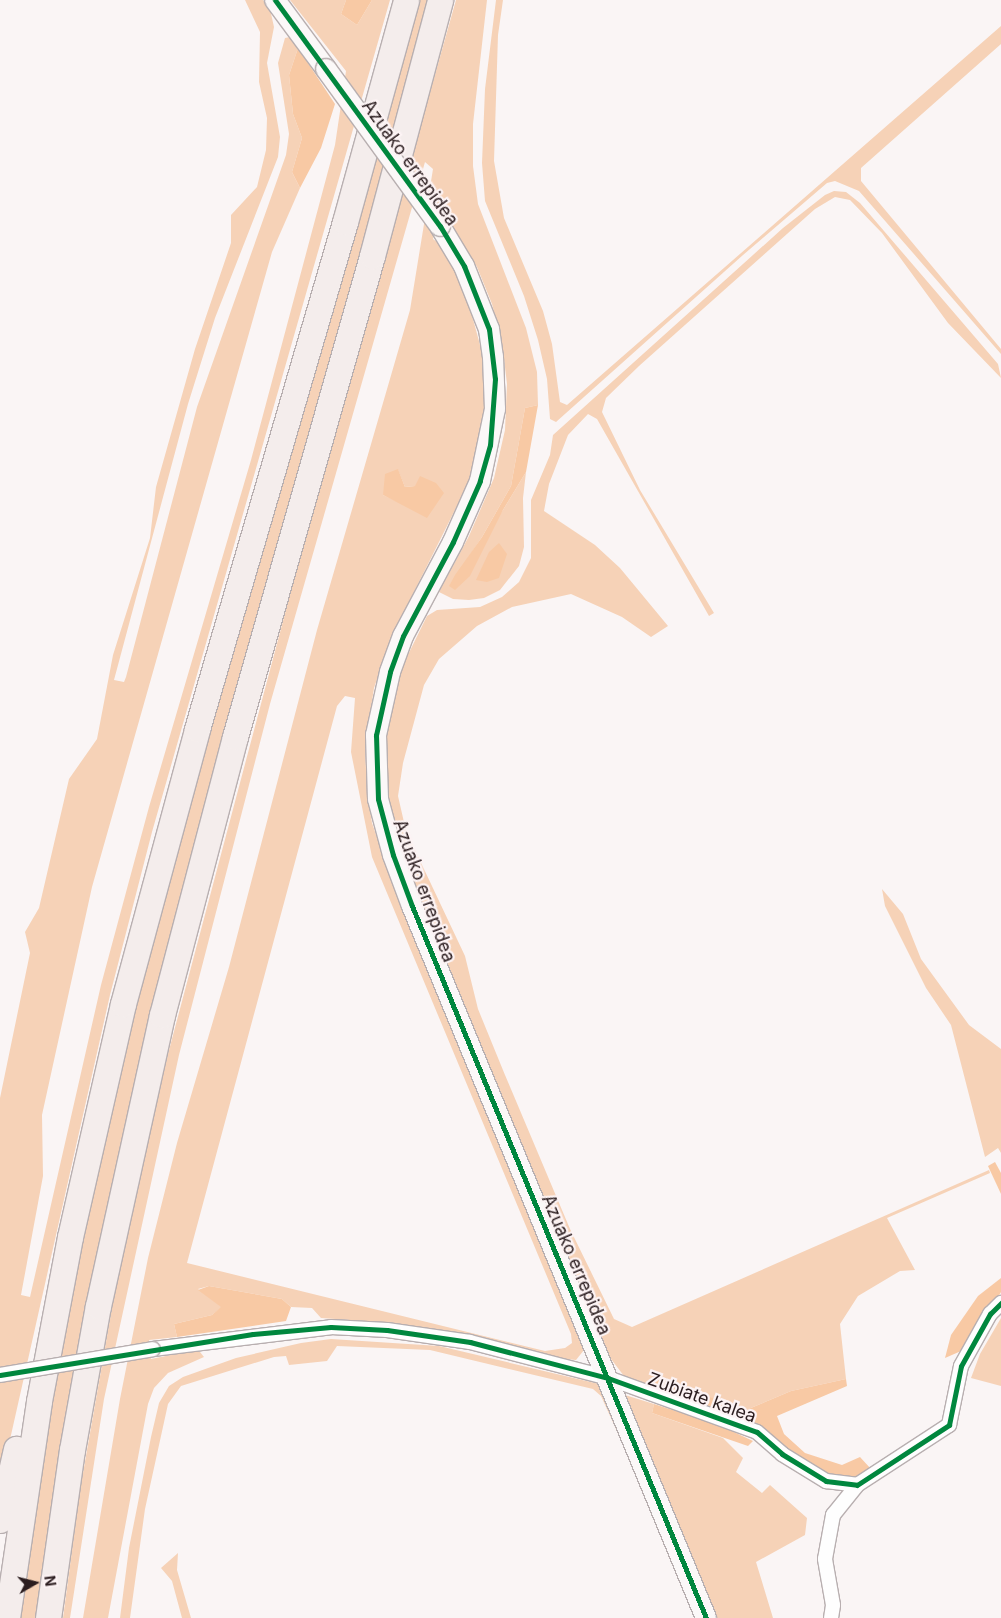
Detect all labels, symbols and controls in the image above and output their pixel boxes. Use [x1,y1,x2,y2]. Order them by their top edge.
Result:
street label: Azuako errepidea [357,96,463,230]
street label: Azuako errepidea [388,817,460,965]
street label: Azuako errepidea [537,1192,615,1338]
street label: Zubiate kalea [645,1368,759,1428]
north arrow [10,1558,60,1608]
text: N [41,1574,60,1587]

